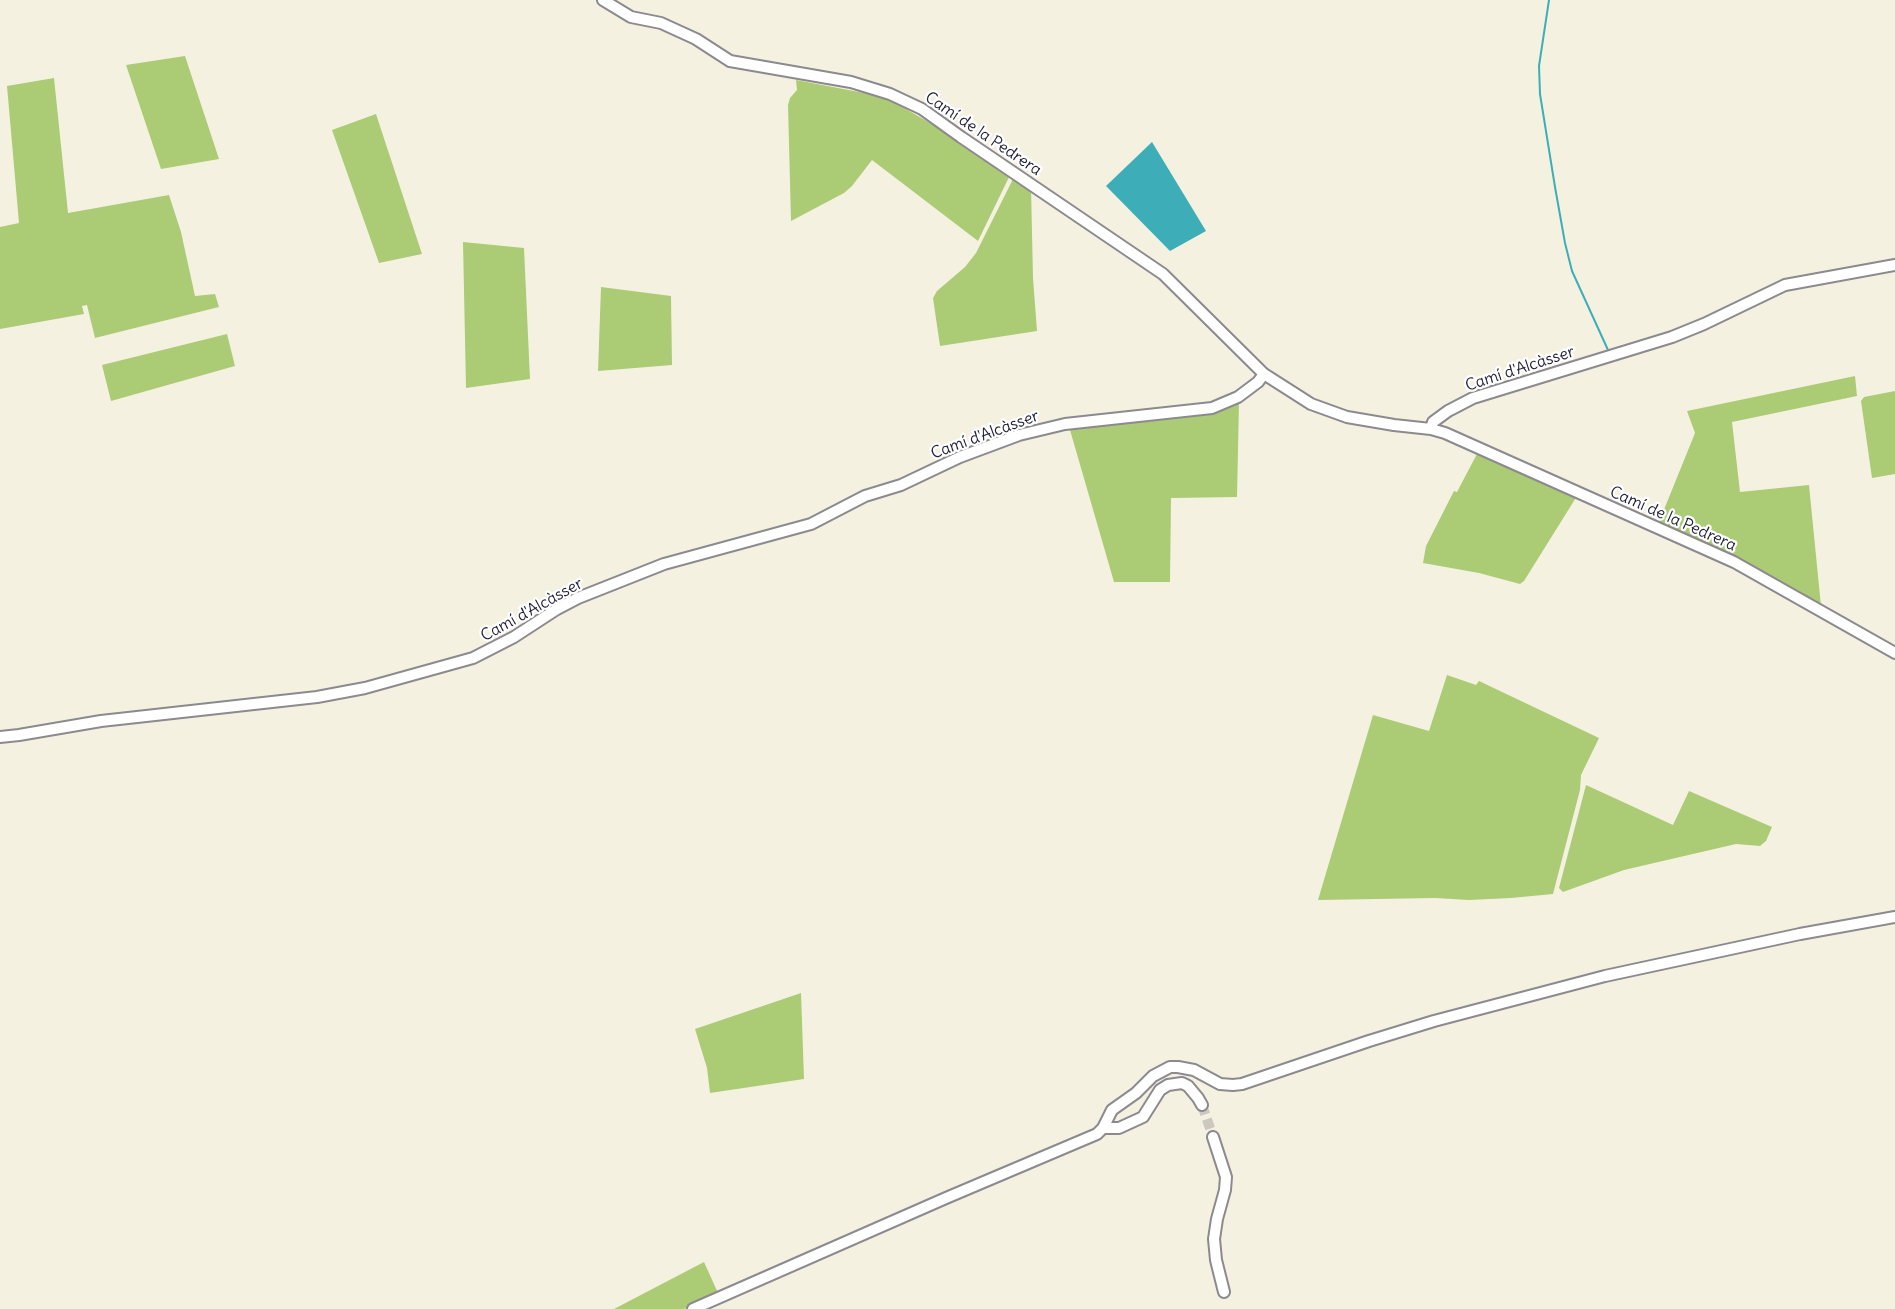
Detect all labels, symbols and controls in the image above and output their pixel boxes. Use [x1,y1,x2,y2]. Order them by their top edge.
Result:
street label: Camí de la Pedrera [921,88,1045,180]
street label: Camí d'Alcàsser [1463,342,1577,396]
street label: Camí d'Alcàsser [928,407,1042,463]
street label: Camí de la Pedrera [1607,482,1739,556]
street label: Camí d'Alcàsser [478,574,586,646]

